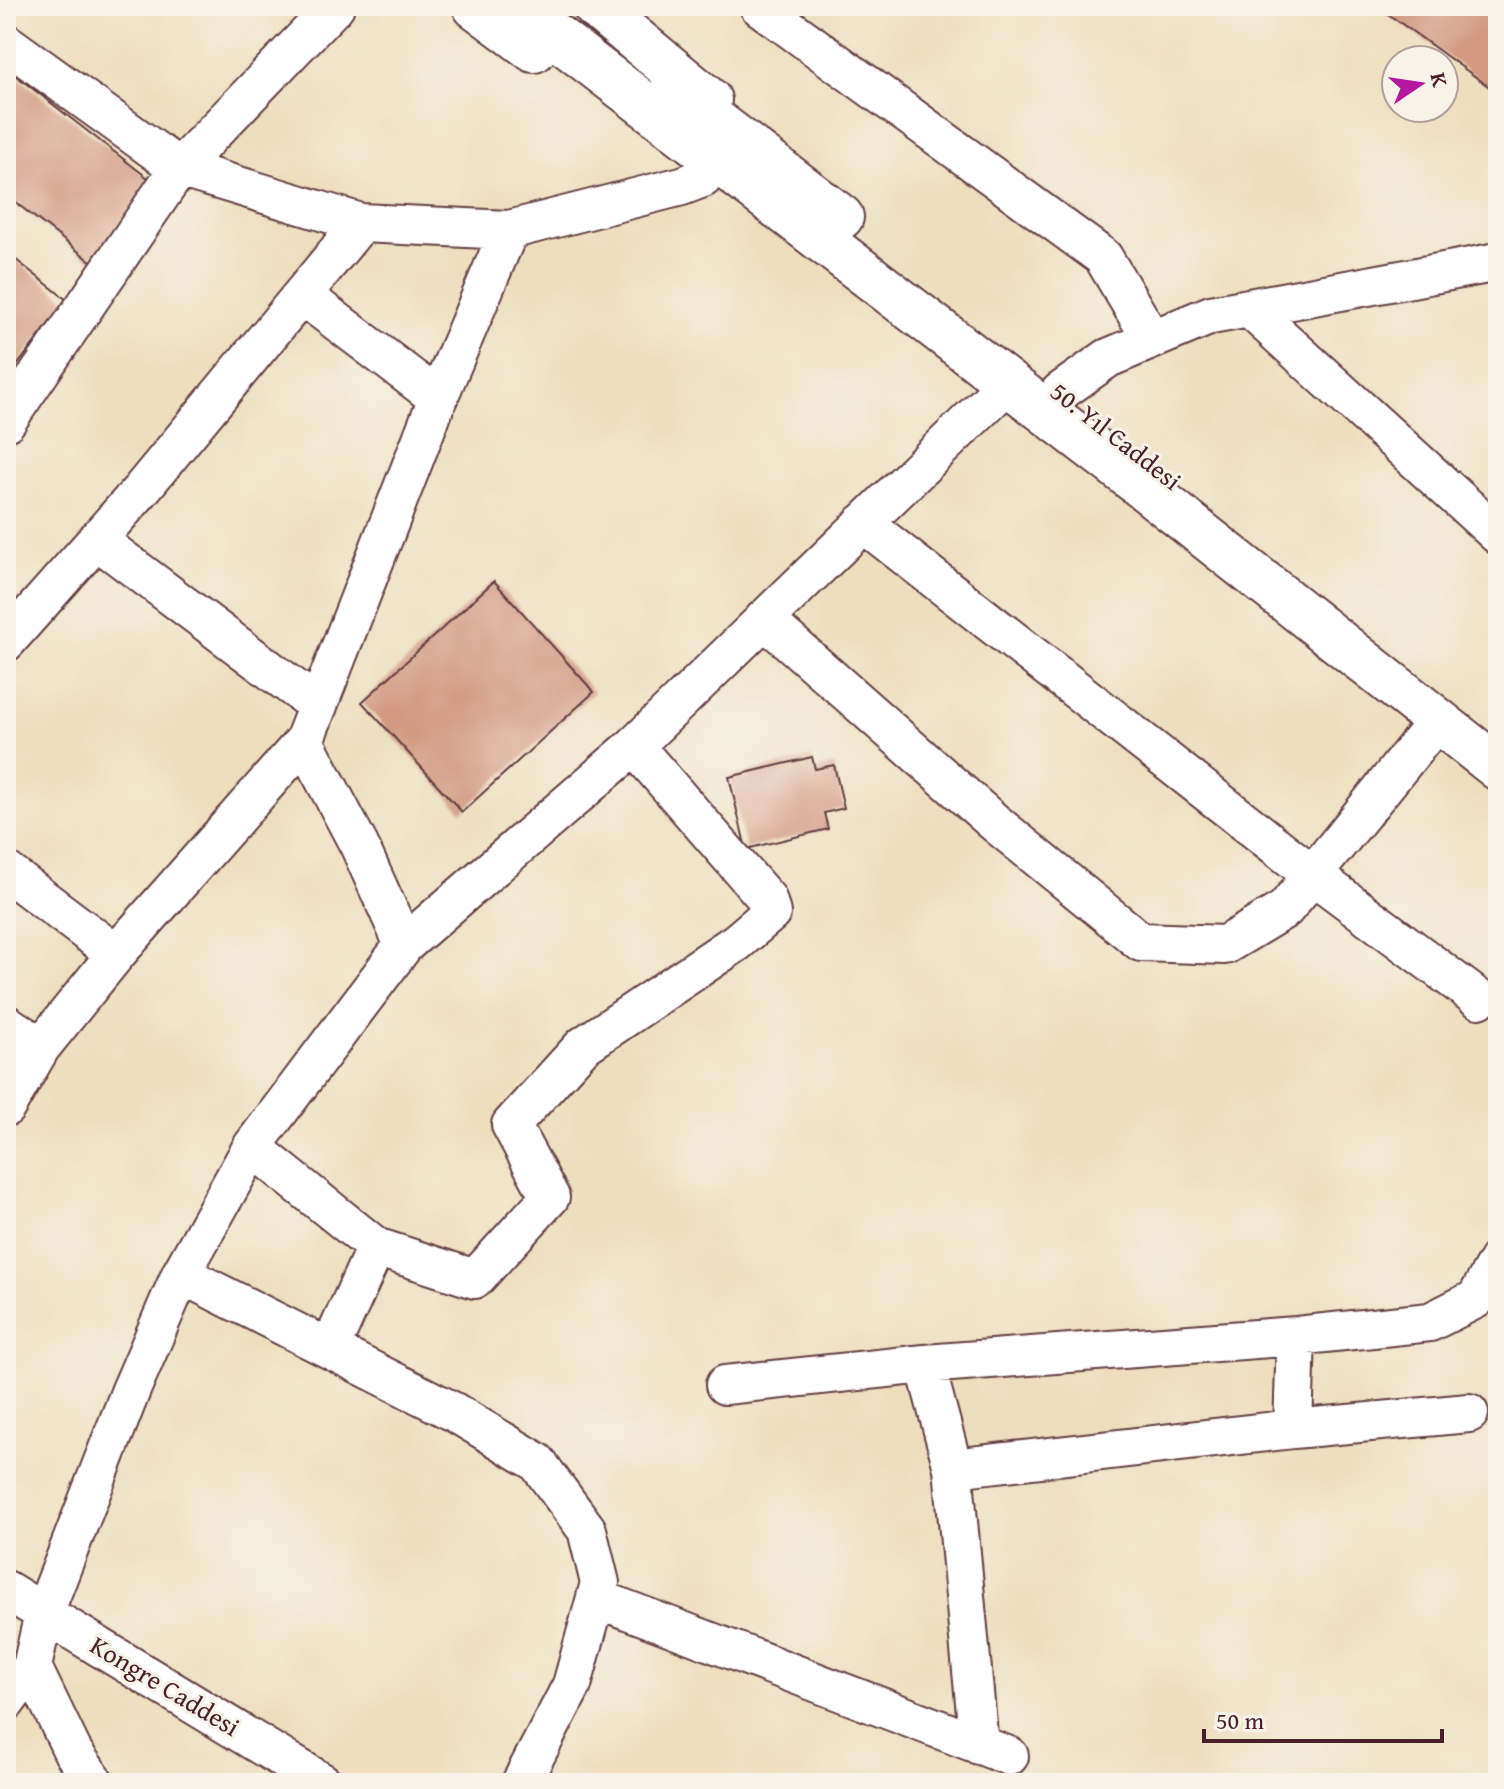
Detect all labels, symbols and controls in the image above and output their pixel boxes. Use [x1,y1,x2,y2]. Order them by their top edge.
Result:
north arrow [1380,44,1460,124]
text: K [1422,69,1457,90]
street label: 50. Yıl Caddesi [1042,372,1190,499]
street label: Kongre Caddesi [83,1625,247,1746]
scale bar [1204,1693,1442,1743]
text: 50 m [1216,1703,1264,1738]

